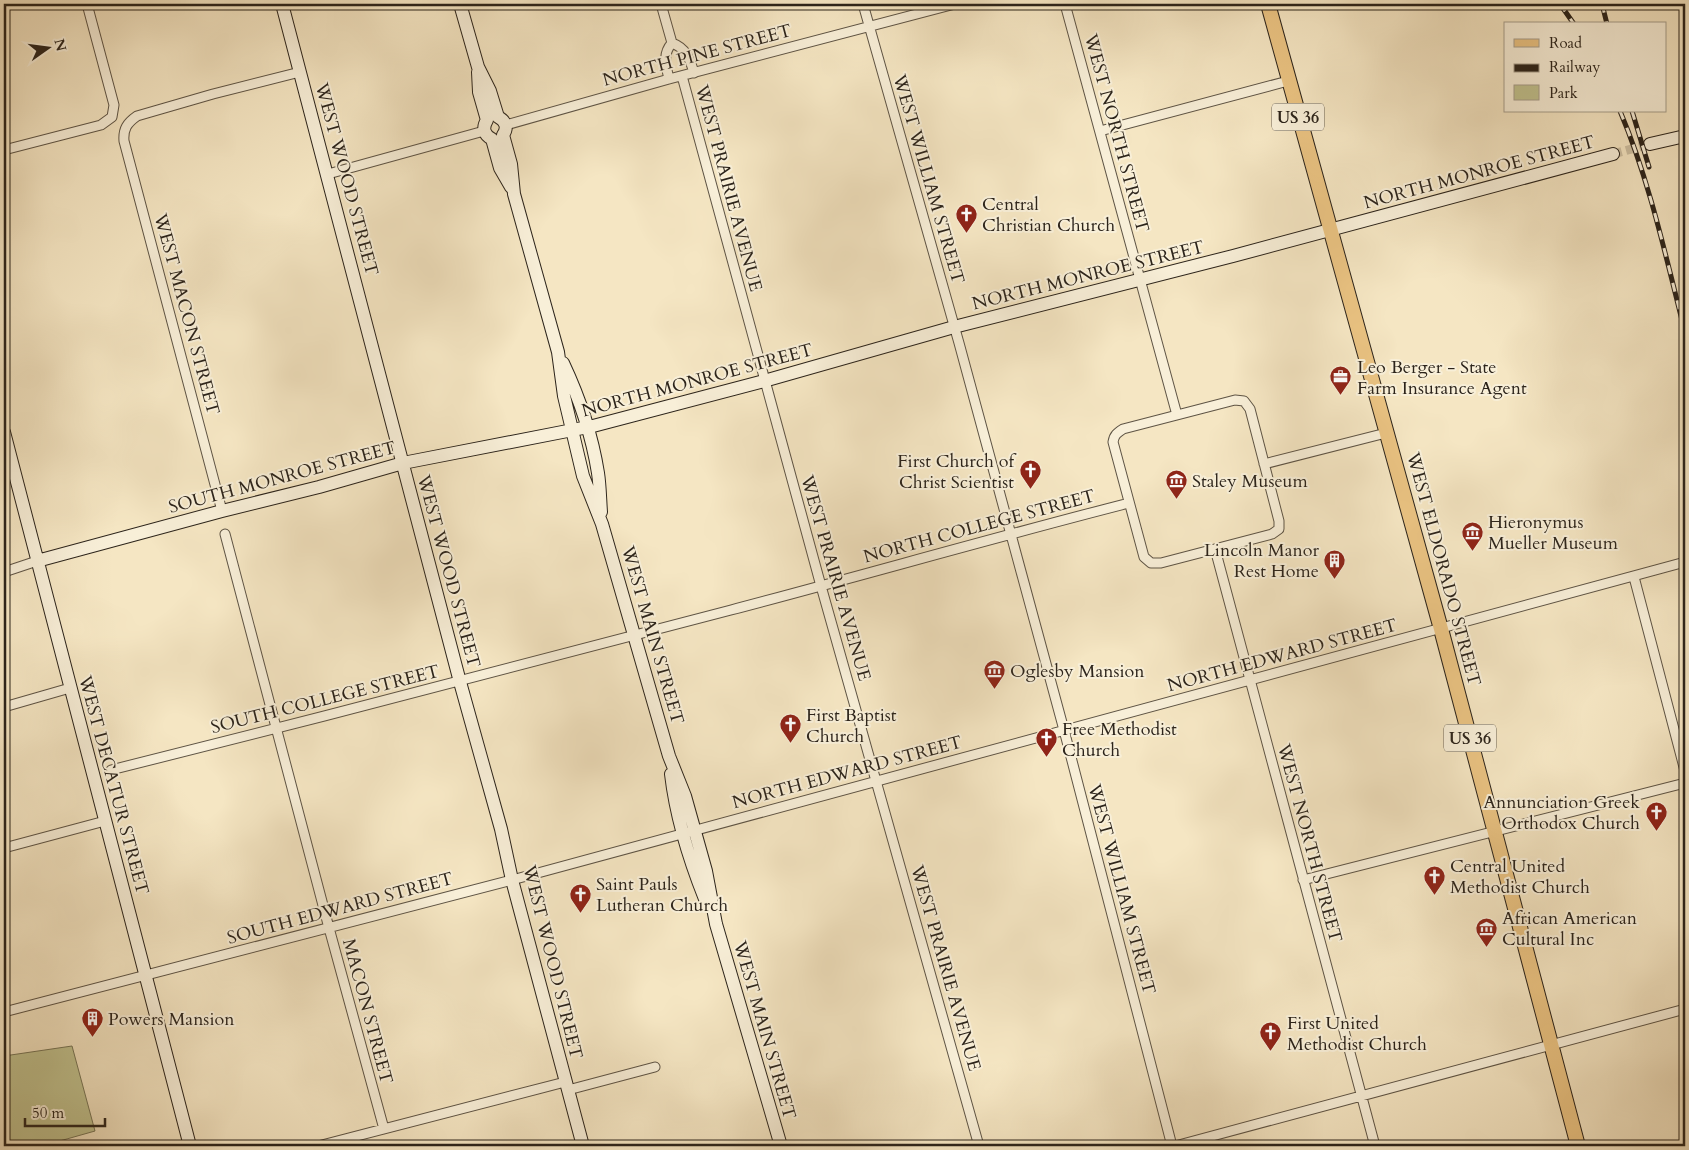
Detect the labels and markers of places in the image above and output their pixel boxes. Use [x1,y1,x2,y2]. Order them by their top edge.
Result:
place label: Central Christian Church [982,192,1115,238]
church icon: Central Christian Church [954,202,978,233]
place label: Leo Berger - State Farm Insurance Agent [1357,355,1527,401]
office icon: Leo Berger - State Farm Insurance Agent [1329,365,1353,396]
place label: First Church of Christ Scientist [897,449,1018,495]
church icon: First Church of Christ Scientist [1018,459,1042,490]
museum icon: Staley Museum [1164,469,1188,500]
place label: Staley Museum [1192,469,1308,494]
place label: Hieronymus Mueller Museum [1488,510,1619,556]
museum icon: Hieronymus Mueller Museum [1460,520,1484,551]
place label: Lincoln Manor Rest Home [1204,538,1319,584]
building icon: Lincoln Manor Rest Home [1323,548,1347,579]
museum icon: Oglesby Mansion [982,659,1006,690]
place label: Oglesby Mansion [1010,659,1145,684]
place label: First Baptist Church [806,703,897,749]
church icon: First Baptist Church [778,713,802,744]
place label: Free Methodist Church [1062,717,1177,763]
church icon: Free Methodist Church [1034,727,1058,758]
place label: Annunciation Greek Orthodox Church [1483,790,1640,836]
church icon: Annunciation Greek Orthodox Church [1644,800,1668,831]
place label: Central United Methodist Church [1450,854,1590,900]
church icon: Central United Methodist Church [1422,864,1446,895]
place label: Saint Pauls Lutheran Church [596,872,728,918]
church icon: Saint Pauls Lutheran Church [568,882,592,913]
place label: African American Cultural Inc [1502,906,1638,952]
museum icon: African American Cultural Inc [1474,916,1498,947]
building icon: Powers Mansion [80,1007,104,1038]
place label: Powers Mansion [108,1007,235,1032]
place label: First United Methodist Church [1287,1011,1427,1057]
church icon: First United Methodist Church [1259,1021,1283,1052]

